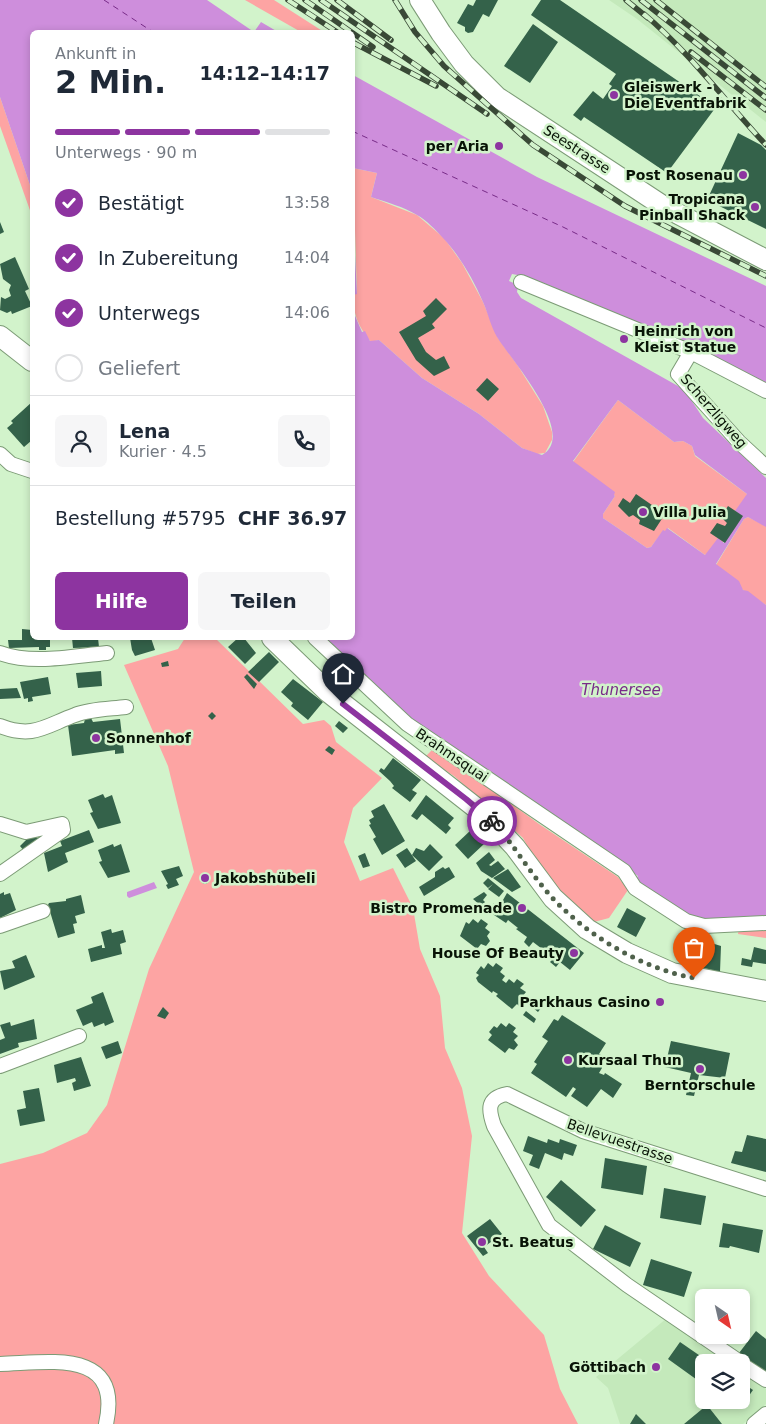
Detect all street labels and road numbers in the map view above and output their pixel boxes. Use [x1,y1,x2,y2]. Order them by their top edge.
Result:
street label: Seestrasse [541,121,613,177]
street label: Scherzligweg [678,371,750,451]
street label: Brahmsquai [413,725,491,785]
street label: Bellevuestrasse [565,1115,675,1167]

